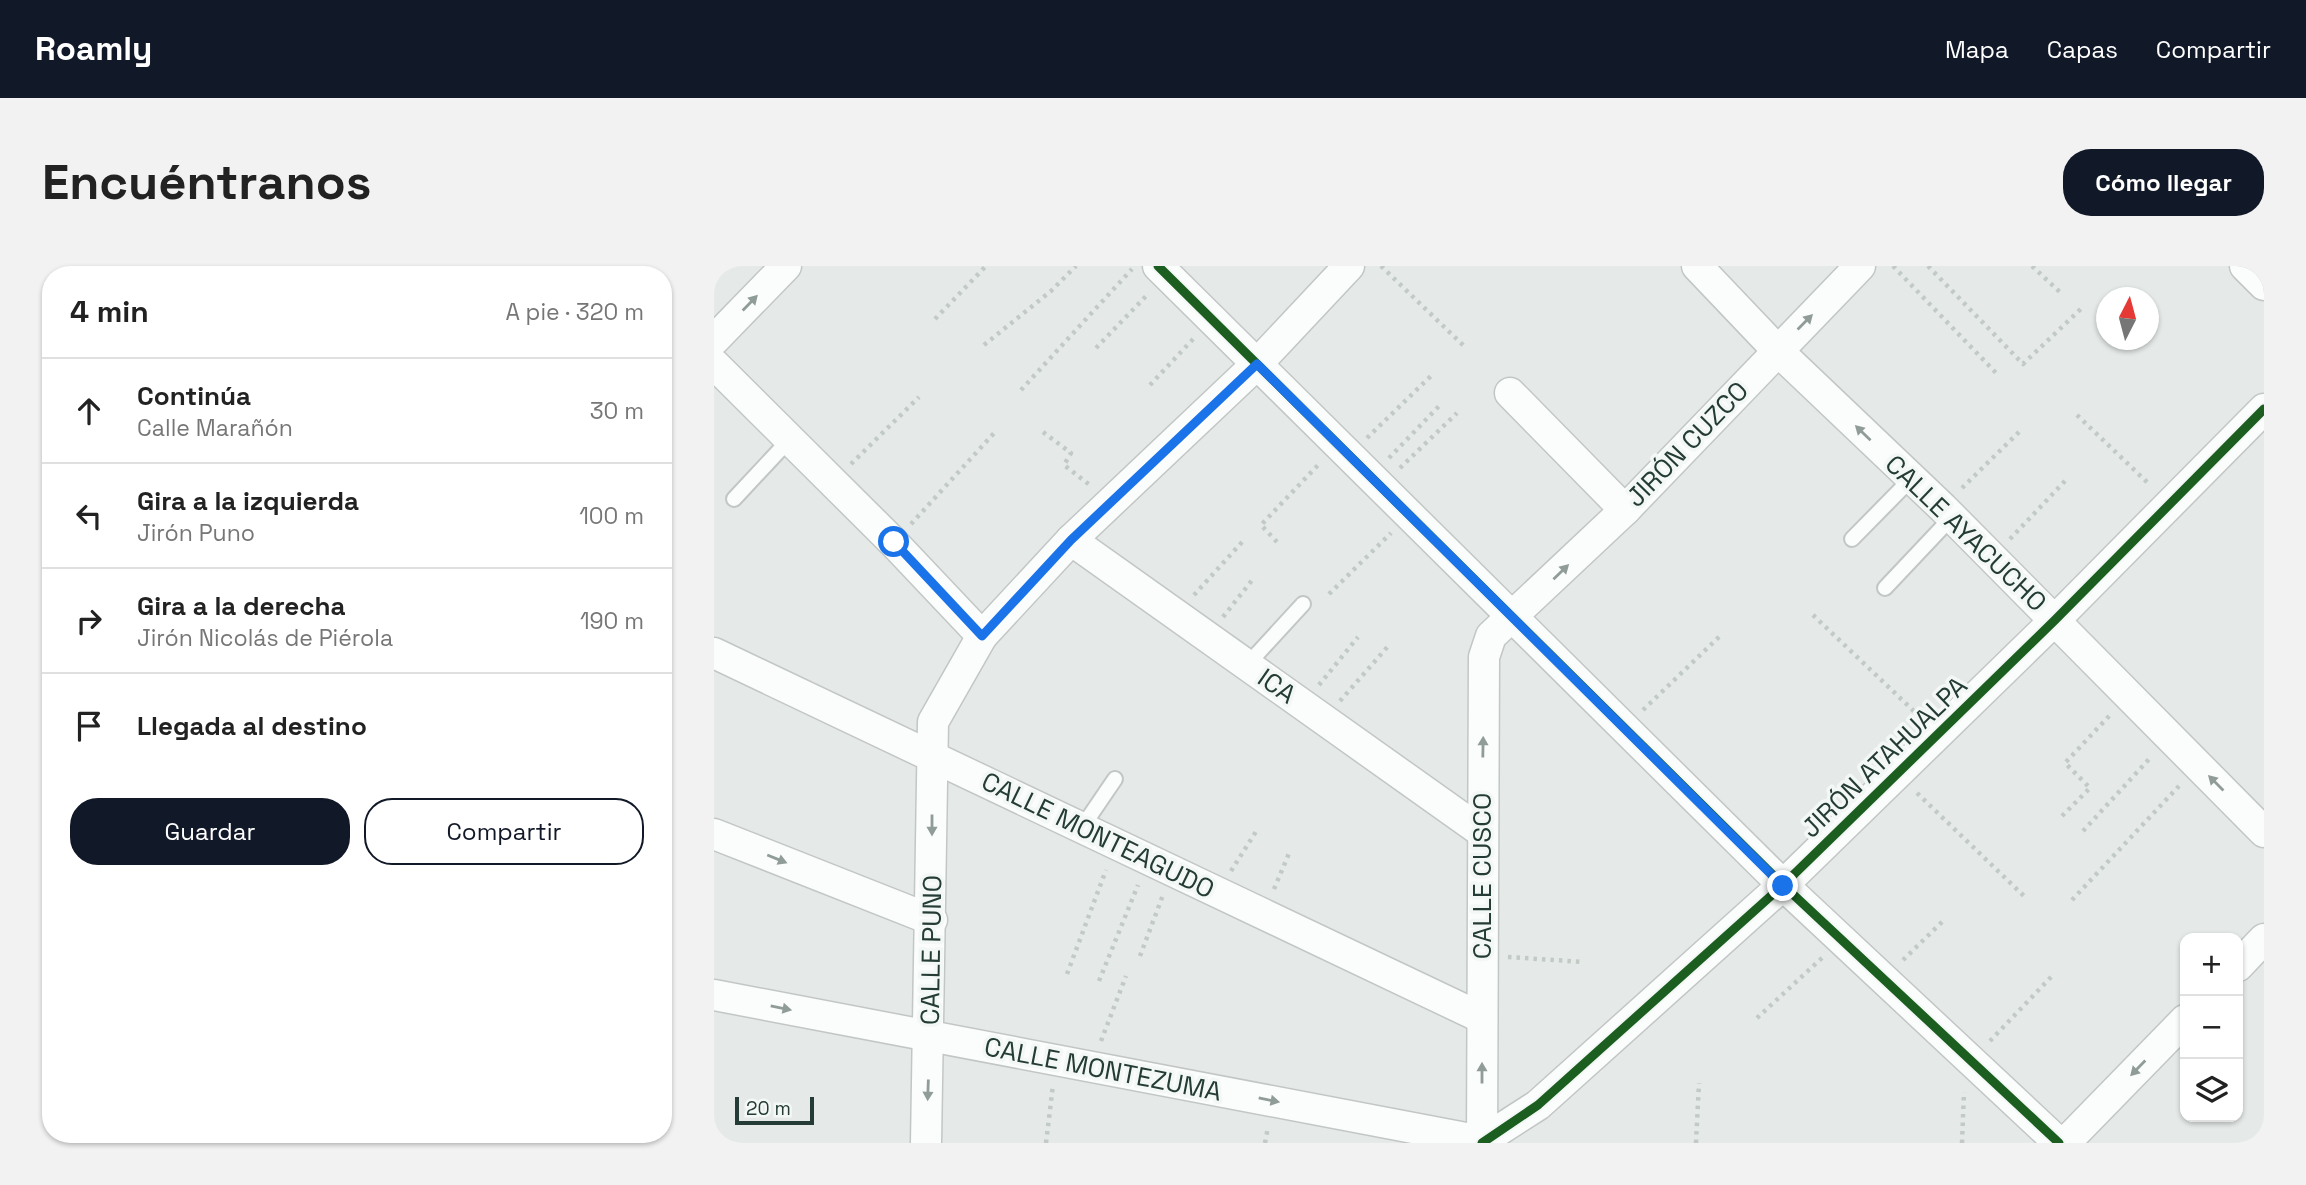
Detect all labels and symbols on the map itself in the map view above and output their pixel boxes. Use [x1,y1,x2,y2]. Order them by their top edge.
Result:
north arrow [2096,287,2159,350]
one-way arrow [742,295,758,312]
one-way arrow [1797,313,1814,330]
street label: JIRÓN CUZCO [1618,374,1756,514]
one-way arrow [1855,425,1872,441]
street label: CALLE AYACUCHO [1878,447,2054,619]
route start [878,526,909,557]
one-way arrow [1552,564,1569,580]
street label: ICA [1251,661,1303,711]
street label: JIRÓN ATAHUALPA [1794,669,1974,845]
one-way arrow [1477,736,1489,758]
street label: CALLE MONTEAGUDO [976,764,1220,906]
one-way arrow [2208,775,2224,791]
street label: CALLE CUSCO [1465,793,1499,959]
one-way arrow [926,814,938,836]
one-way arrow [767,854,788,865]
route end [1767,870,1798,901]
street label: CALLE PUNO [913,875,949,1025]
one-way arrow [770,1002,792,1013]
street label: CALLE MONTEZUMA [982,1029,1224,1109]
one-way arrow [2129,1060,2146,1077]
one-way arrow [1476,1062,1488,1084]
one-way arrow [922,1079,933,1101]
scale bar [735,1094,814,1126]
one-way arrow [1258,1095,1280,1106]

